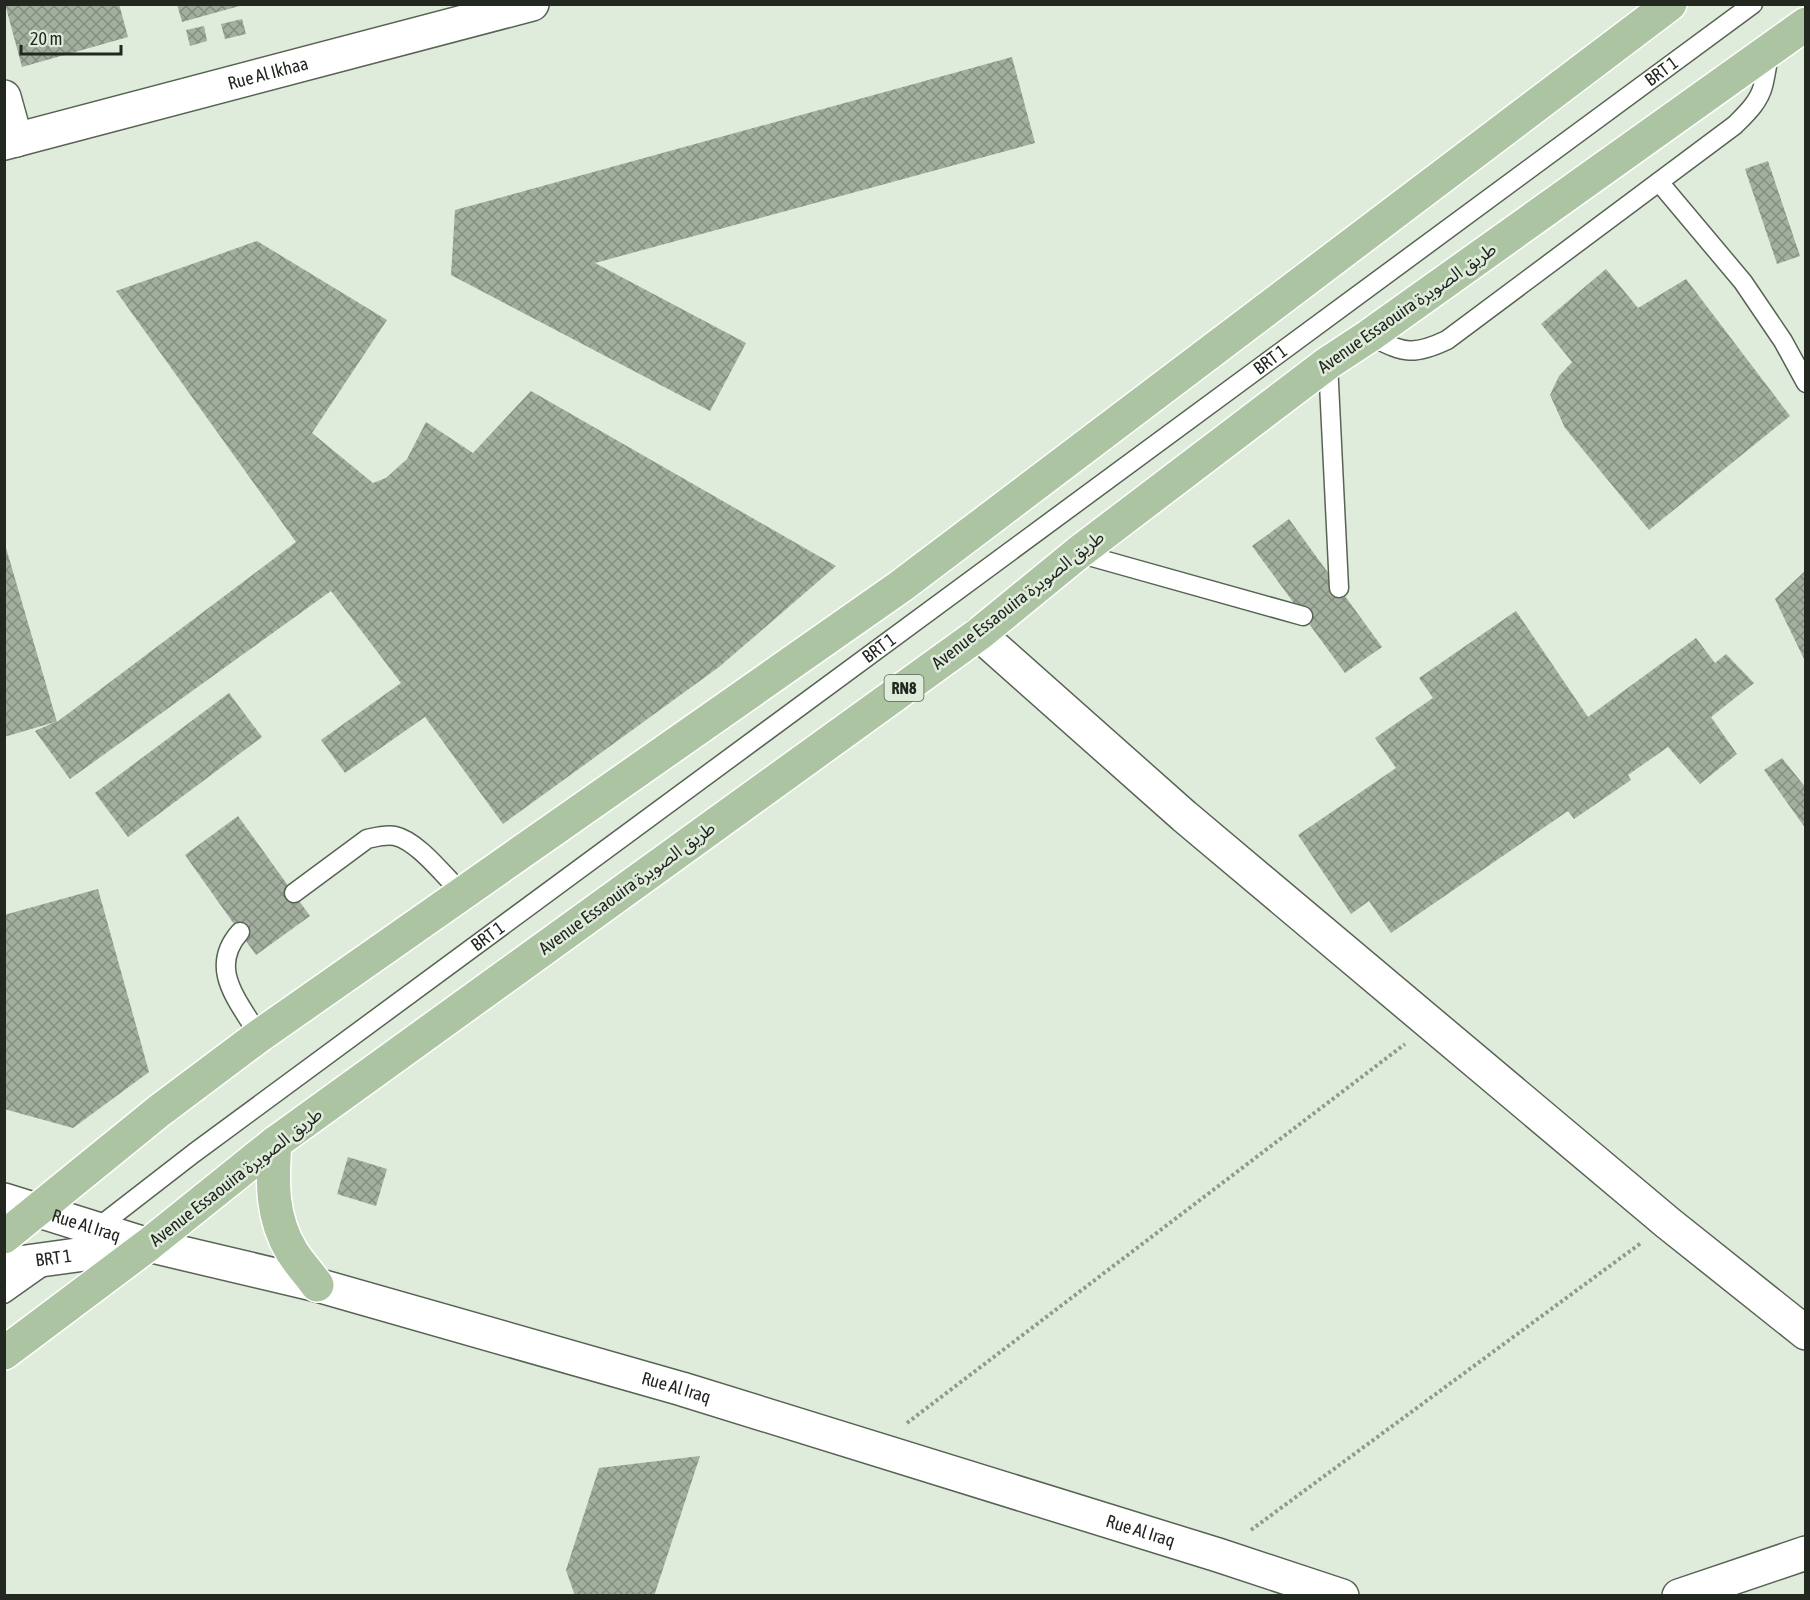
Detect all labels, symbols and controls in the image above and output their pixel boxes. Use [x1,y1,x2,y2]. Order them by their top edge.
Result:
scale bar [21,18,122,56]
text: 20 m [30,28,62,49]
street label: Rue Al Ikhaa [225,52,310,94]
street label: BRT 1 [1640,52,1682,90]
street label: Avenue Essaouira طريق الصويرة [1313,238,1501,378]
street label: BRT 1 [1249,340,1291,379]
street label: Avenue Essaouira طريق الصويرة [927,526,1109,674]
street label: BRT 1 [858,628,900,667]
road number: RN8 [884,675,924,701]
street label: Avenue Essaouira طريق الصويرة [534,817,720,959]
street label: BRT 1 [467,917,508,955]
street label: Avenue Essaouira طريق الصويرة [145,1103,327,1251]
street label: Rue Al Iraq [49,1205,123,1246]
street label: BRT 1 [34,1245,73,1271]
street label: Rue Al Iraq [639,1367,713,1407]
street label: Rue Al Iraq [1104,1510,1178,1551]

